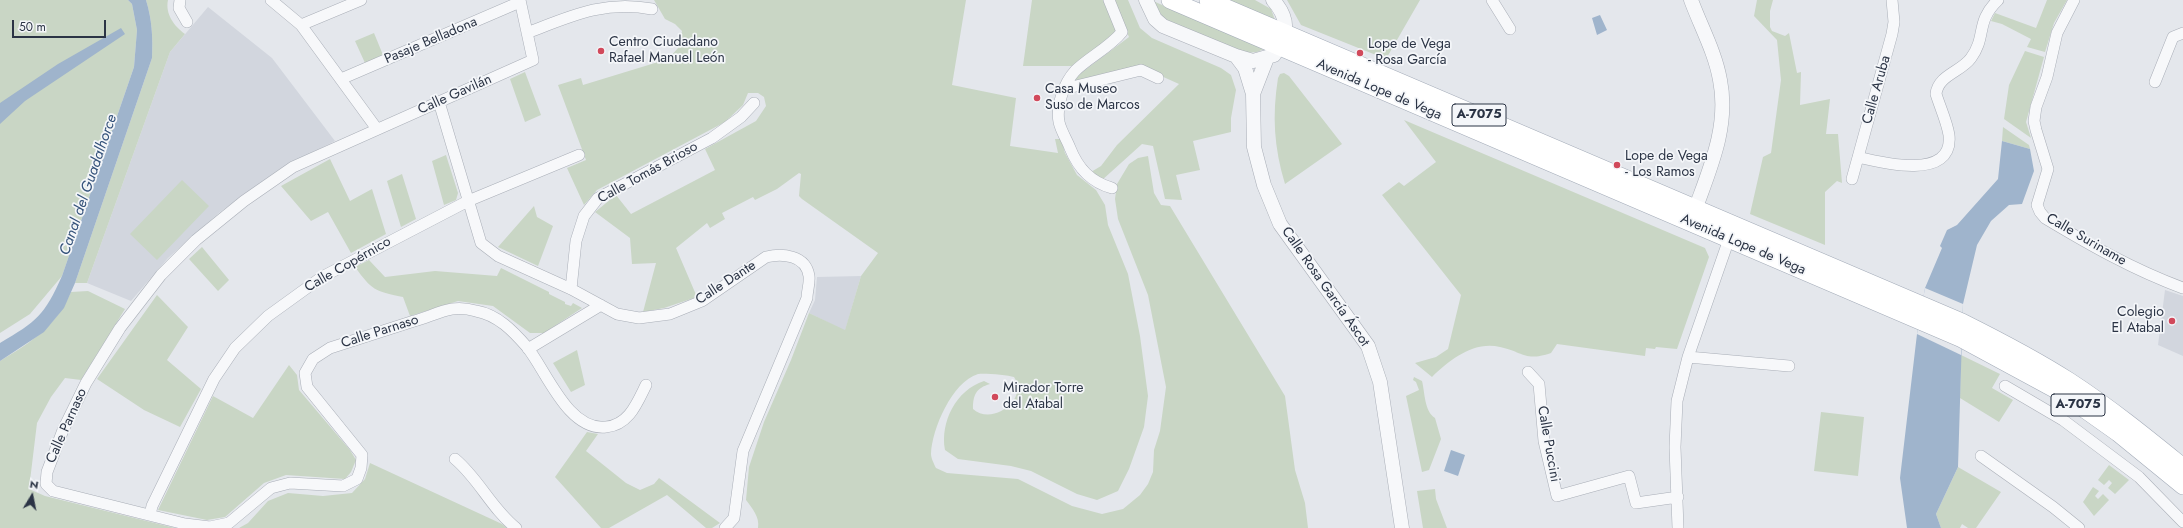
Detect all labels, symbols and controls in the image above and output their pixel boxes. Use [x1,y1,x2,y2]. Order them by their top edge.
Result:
scale bar [14,12,108,38]
street label: Pasaje Belladona [382,14,480,68]
text: 50 m [19,18,46,36]
place label: Centro Ciudadano Rafael Manuel León [609,35,725,68]
place label: Lope de Vega - Rosa García [1368,37,1451,70]
marker: Centro Ciudadano Rafael Manuel León [596,46,606,56]
marker: Lope de Vega - Rosa García [1355,48,1365,58]
street label: Calle Aruba [1859,54,1895,126]
street label: Avenida Lope de Vega [1314,56,1444,124]
street label: Calle Gavilán [416,71,494,119]
place label: Casa Museo Suso de Marcos [1045,82,1140,114]
marker: Casa Museo Suso de Marcos [1032,93,1042,103]
road number: A-7075 [1452,104,1506,126]
water label: Canal del Guadalhorce [56,112,122,258]
street label: Calle Tomás Brioso [595,139,701,207]
place label: Lope de Vega - Los Ramos [1625,149,1708,182]
marker: Lope de Vega - Los Ramos [1612,160,1622,170]
street label: Calle Suriname [2043,210,2129,270]
street label: Avenida Lope de Vega [1678,211,1808,279]
street label: Calle Rosa García Áscot [1277,224,1373,350]
street label: Calle Copérnico [302,234,394,296]
street label: Calle Dante [693,257,759,309]
place label: Colegio El Atabal [2112,305,2164,338]
street label: Calle Parnaso [339,312,421,352]
marker: Colegio El Atabal [2167,316,2177,326]
place label: Mirador Torre del Atabal [1003,381,1083,414]
street label: Calle Parnaso [43,386,91,466]
marker: Mirador Torre del Atabal [990,392,1000,402]
road number: A-7075 [2051,394,2105,416]
street label: Calle Puccini [1533,405,1563,483]
north arrow [12,476,52,516]
text: N [28,476,40,493]

